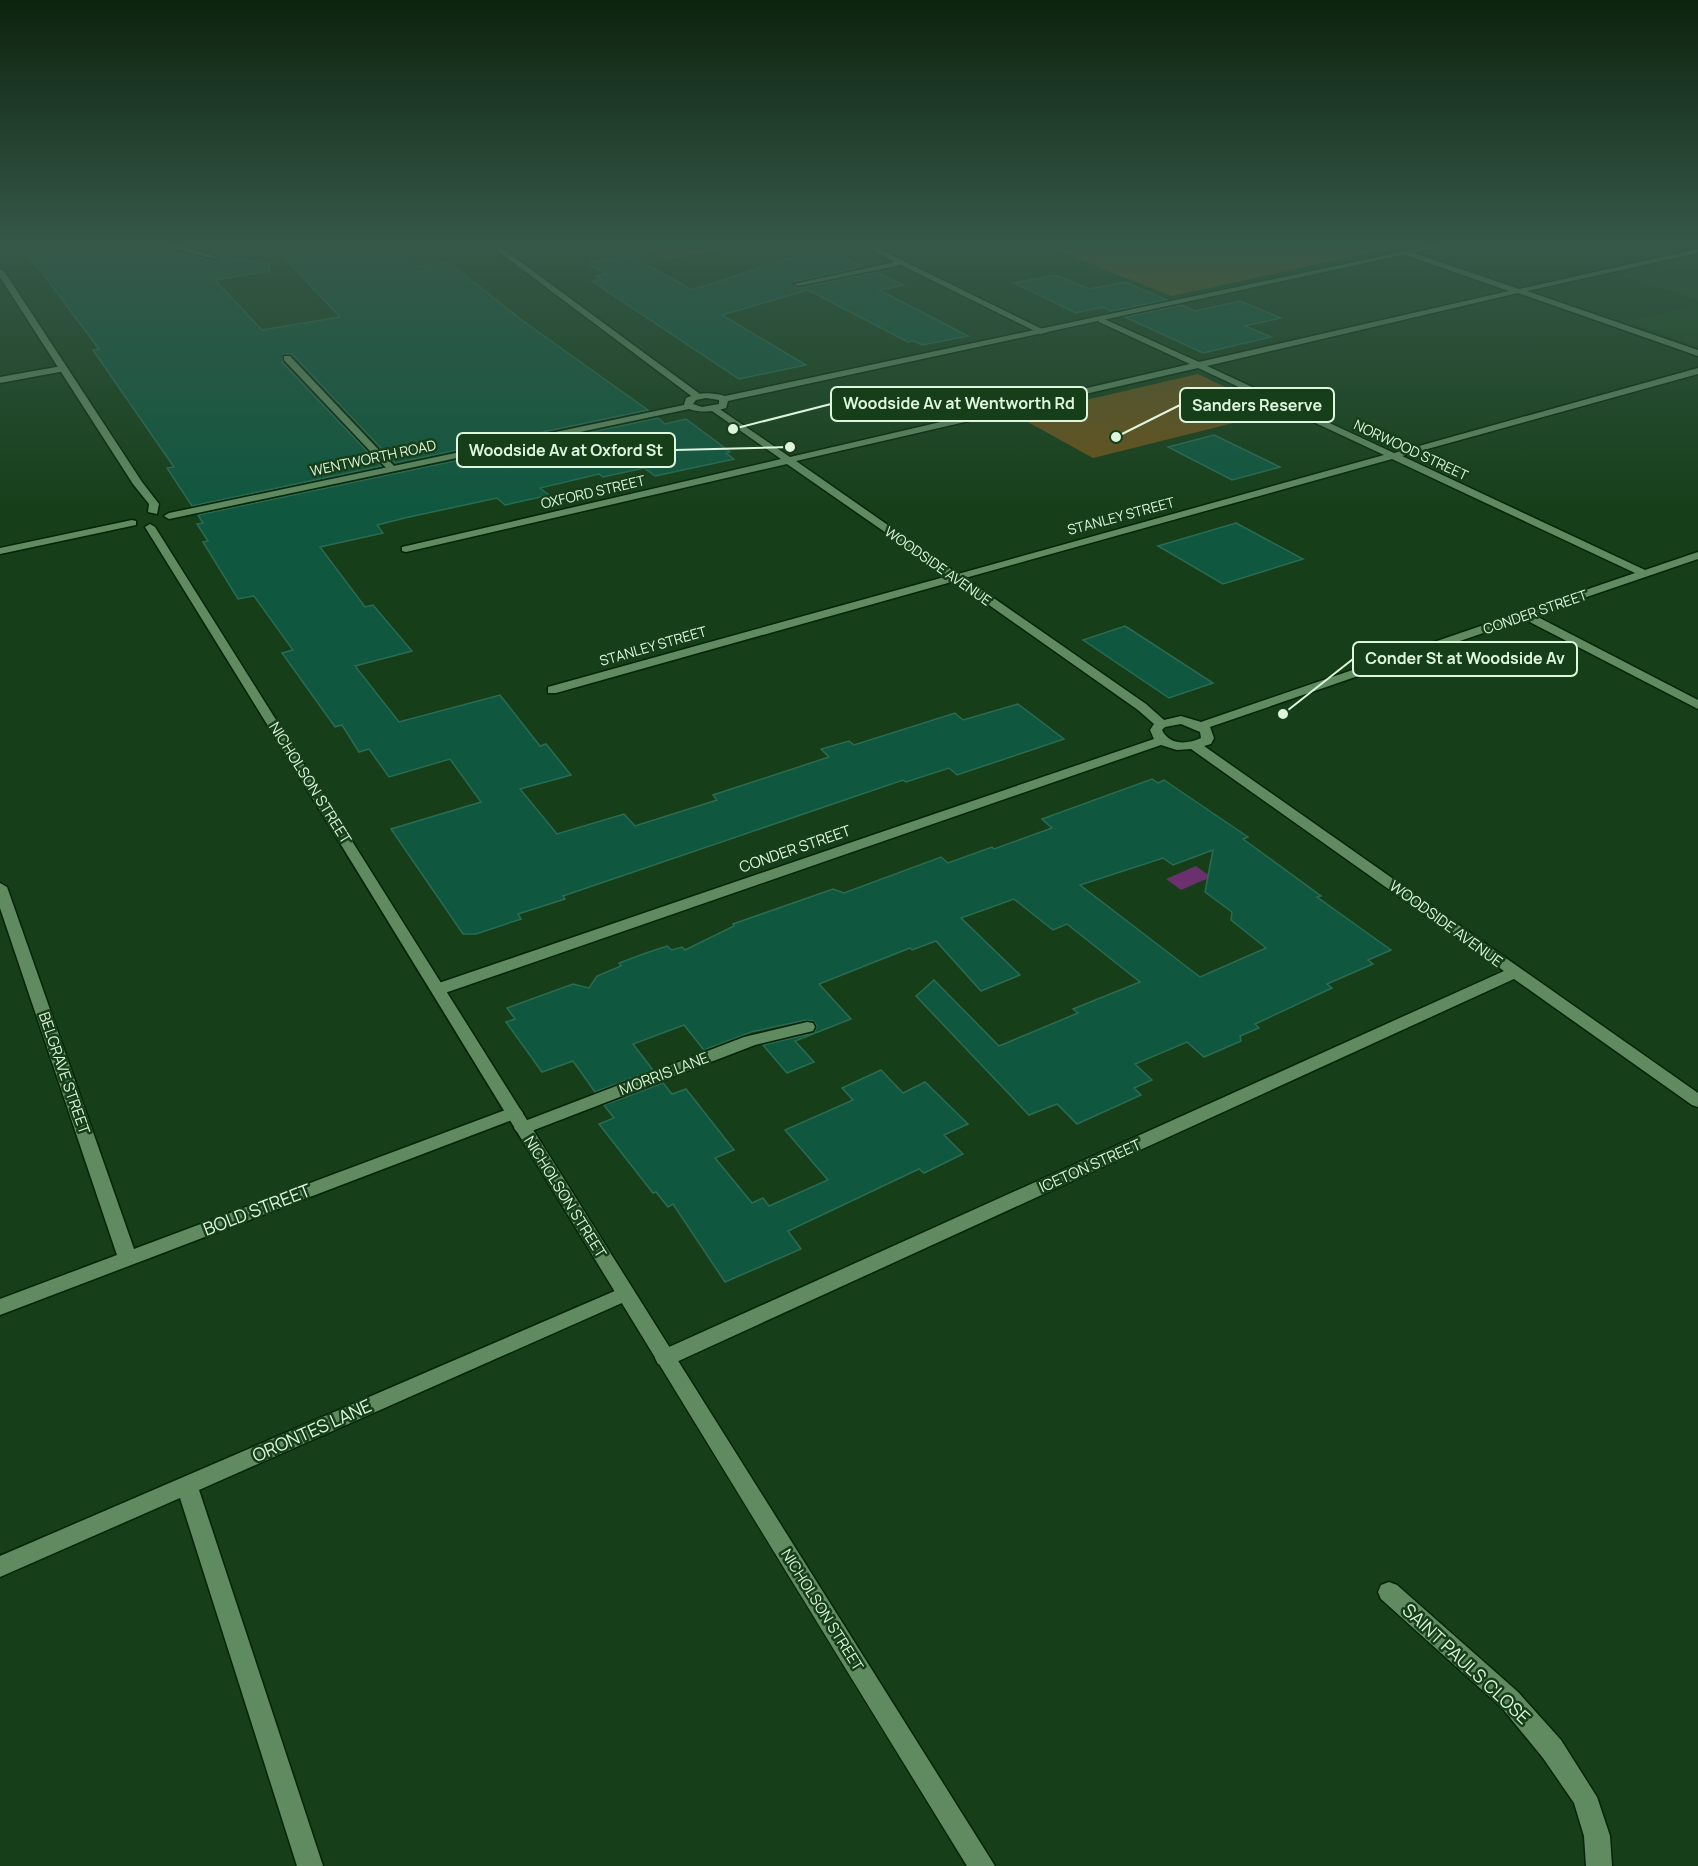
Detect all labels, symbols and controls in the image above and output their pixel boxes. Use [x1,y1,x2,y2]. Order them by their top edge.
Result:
callout: Woodside Av at Wentworth Rd [831,387,1087,421]
callout: Sanders Reserve [1180,388,1334,422]
text: Woodside Av at Wentworth Rd [843,392,1075,414]
text: Sanders Reserve [1192,394,1322,416]
street label: NORWOOD STREET [1351,415,1472,485]
callout: Woodside Av at Oxford St [457,433,675,467]
street label: WENTWORTH ROAD [308,435,438,480]
text: Woodside Av at Oxford St [469,439,663,461]
street label: OXFORD STREET [539,470,647,513]
street label: STANLEY STREET [1065,492,1177,539]
street label: WOODSIDE AVENUE [881,522,995,610]
street label: CONDER STREET [1480,585,1590,638]
street label: STANLEY STREET [597,621,709,670]
callout: Conder St at Woodside Av [1353,642,1577,676]
text: Conder St at Woodside Av [1365,647,1565,669]
street label: NICHOLSON STREET [264,718,357,848]
street label: CONDER STREET [736,820,853,877]
street label: WOODSIDE AVENUE [1385,875,1507,972]
street label: BELGRAVE STREET [34,1009,95,1137]
street label: MORRIS LANE [616,1047,712,1100]
street label: NICHOLSON STREET [519,1132,612,1262]
street label: ICETON STREET [1035,1134,1144,1197]
street label: BOLD STREET [199,1177,314,1241]
street label: ORONTES LANE [248,1393,375,1467]
street label: NICHOLSON STREET [776,1545,869,1675]
street label: SAINT PAULS CLOSE [1398,1598,1536,1729]

